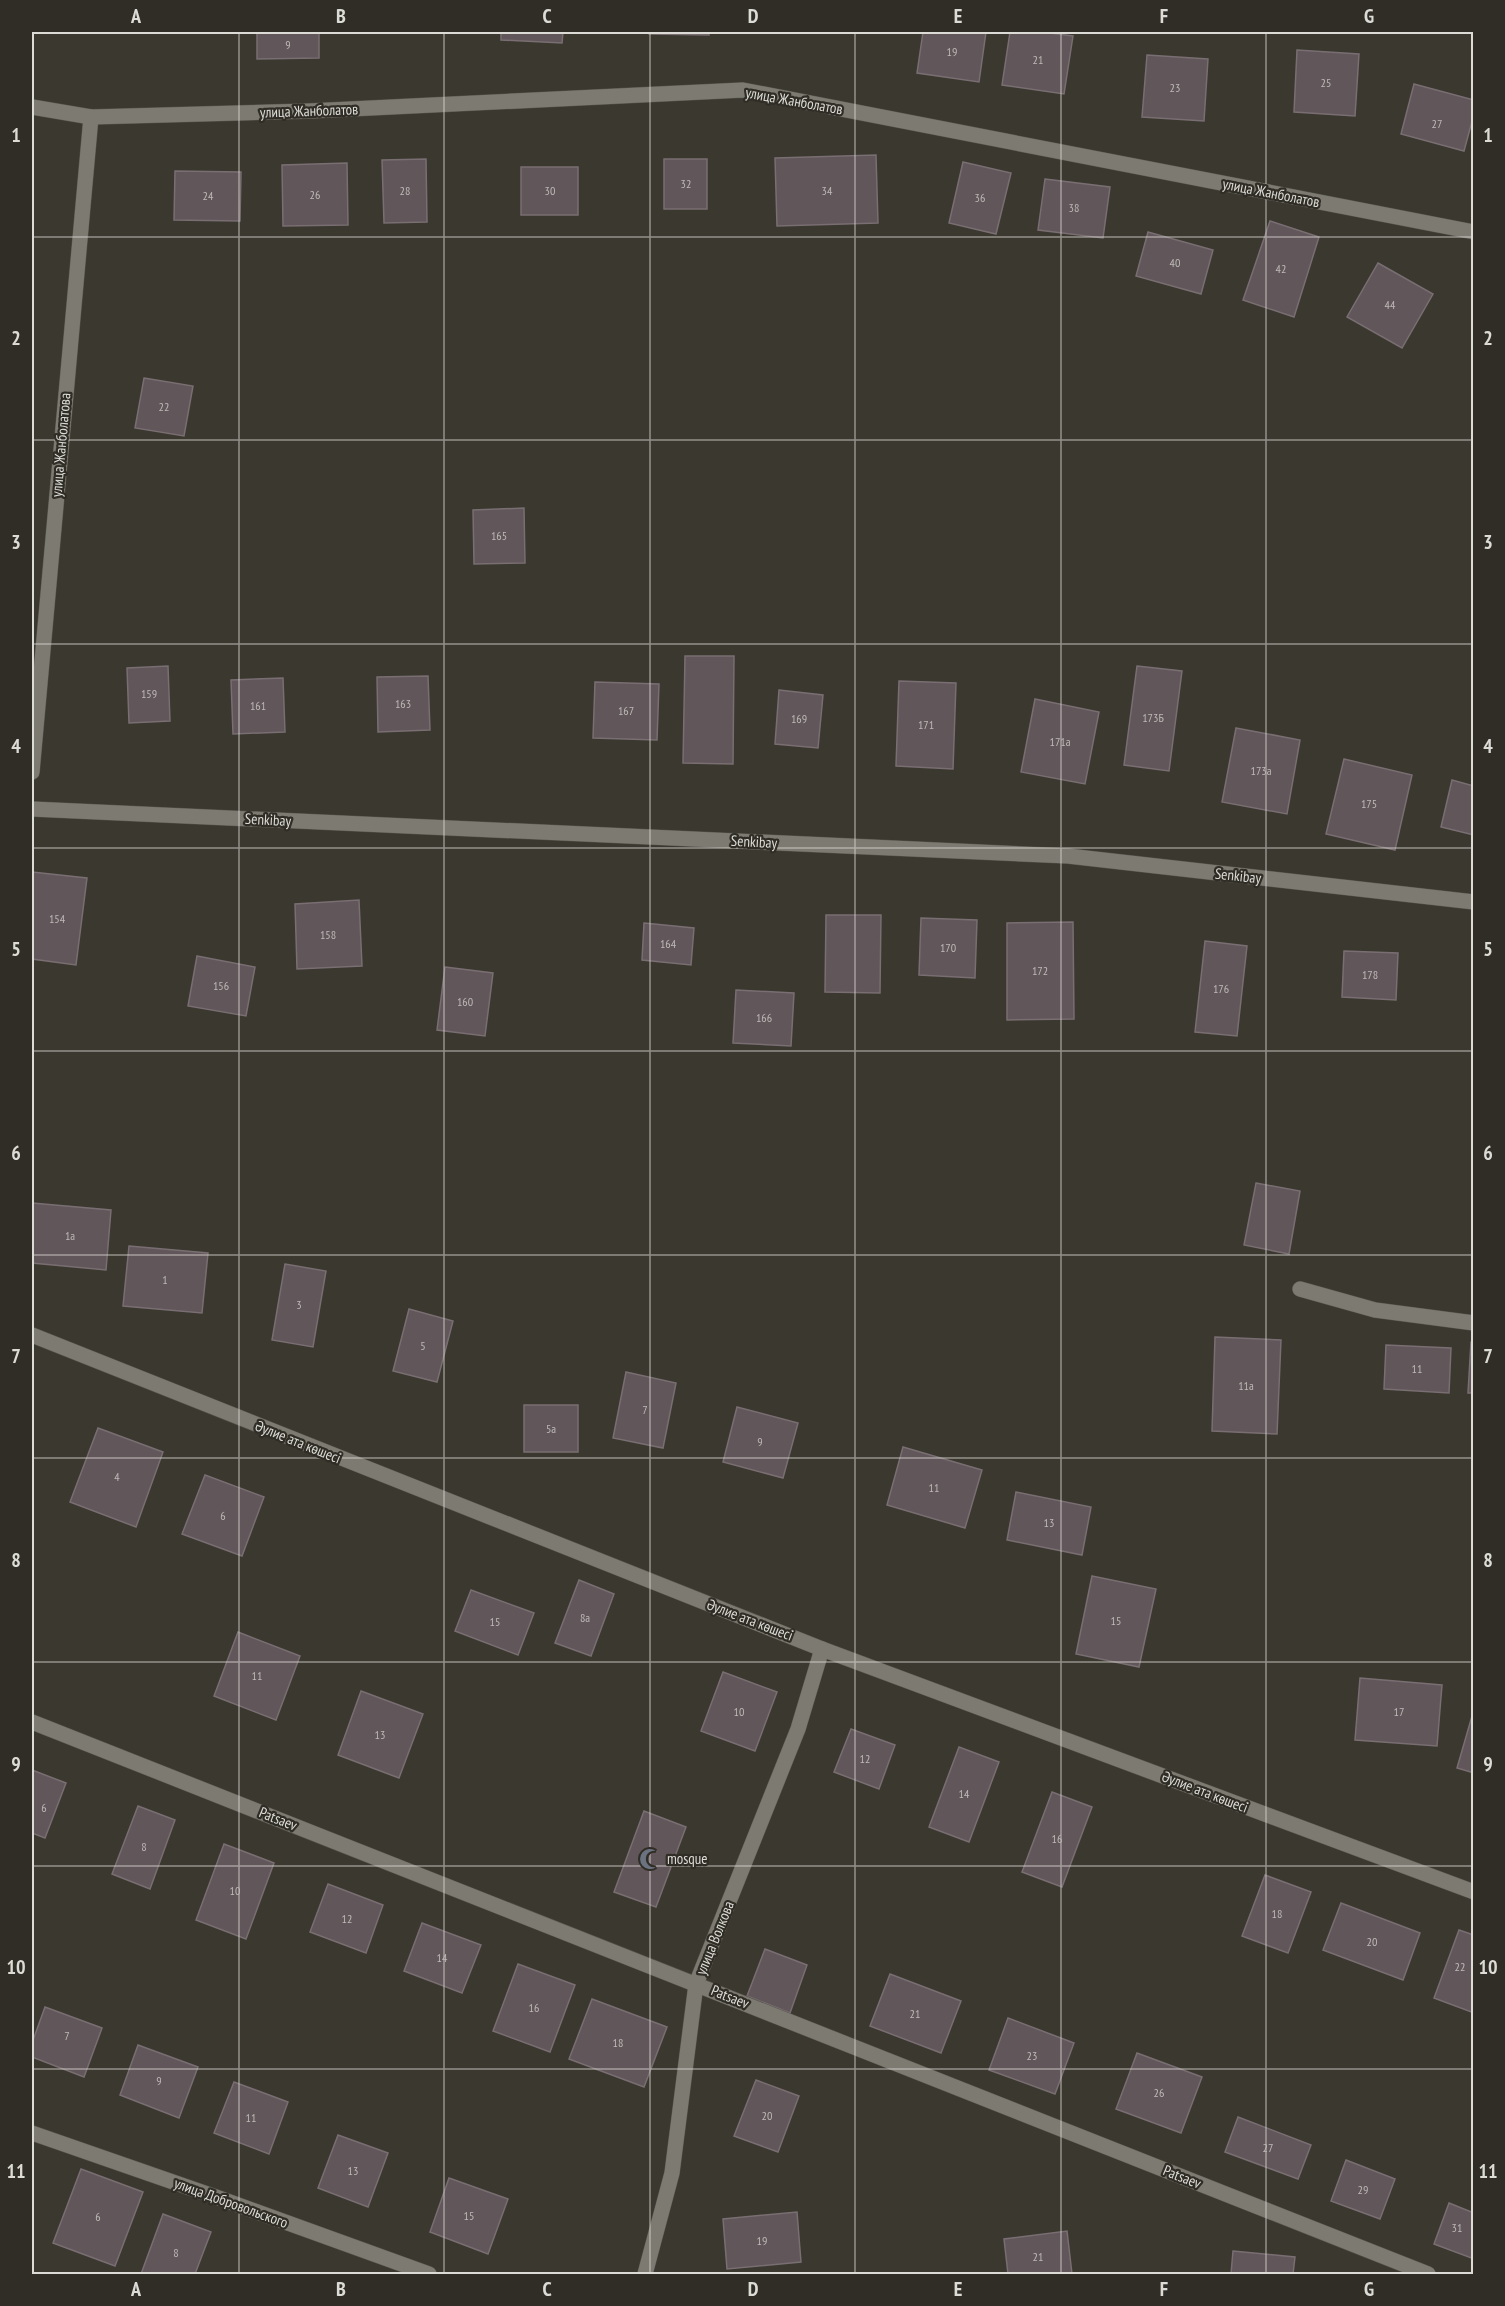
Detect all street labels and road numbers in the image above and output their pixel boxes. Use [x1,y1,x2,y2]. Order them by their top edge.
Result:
street label: улица Жанболатов [744,83,844,118]
street label: улица Жанболатов [259,99,359,122]
street label: улица Жанболатов [1221,174,1321,211]
street label: улица Жанболатова [46,392,75,498]
street label: Senkibay [244,809,292,830]
street label: Senkibay [730,831,778,852]
street label: Senkibay [1214,864,1262,887]
street label: Әулие ата көшесі [253,1416,344,1467]
street label: Әулие ата көшесі [704,1594,796,1645]
street label: Әулие ата көшесі [1159,1766,1251,1817]
street label: Patsaev [256,1802,300,1835]
street label: улица Волкова [691,1898,738,1977]
street label: Patsaev [708,1980,752,2013]
street label: Patsaev [1160,2160,1204,2193]
street label: улица Добровольского [172,2173,291,2232]

